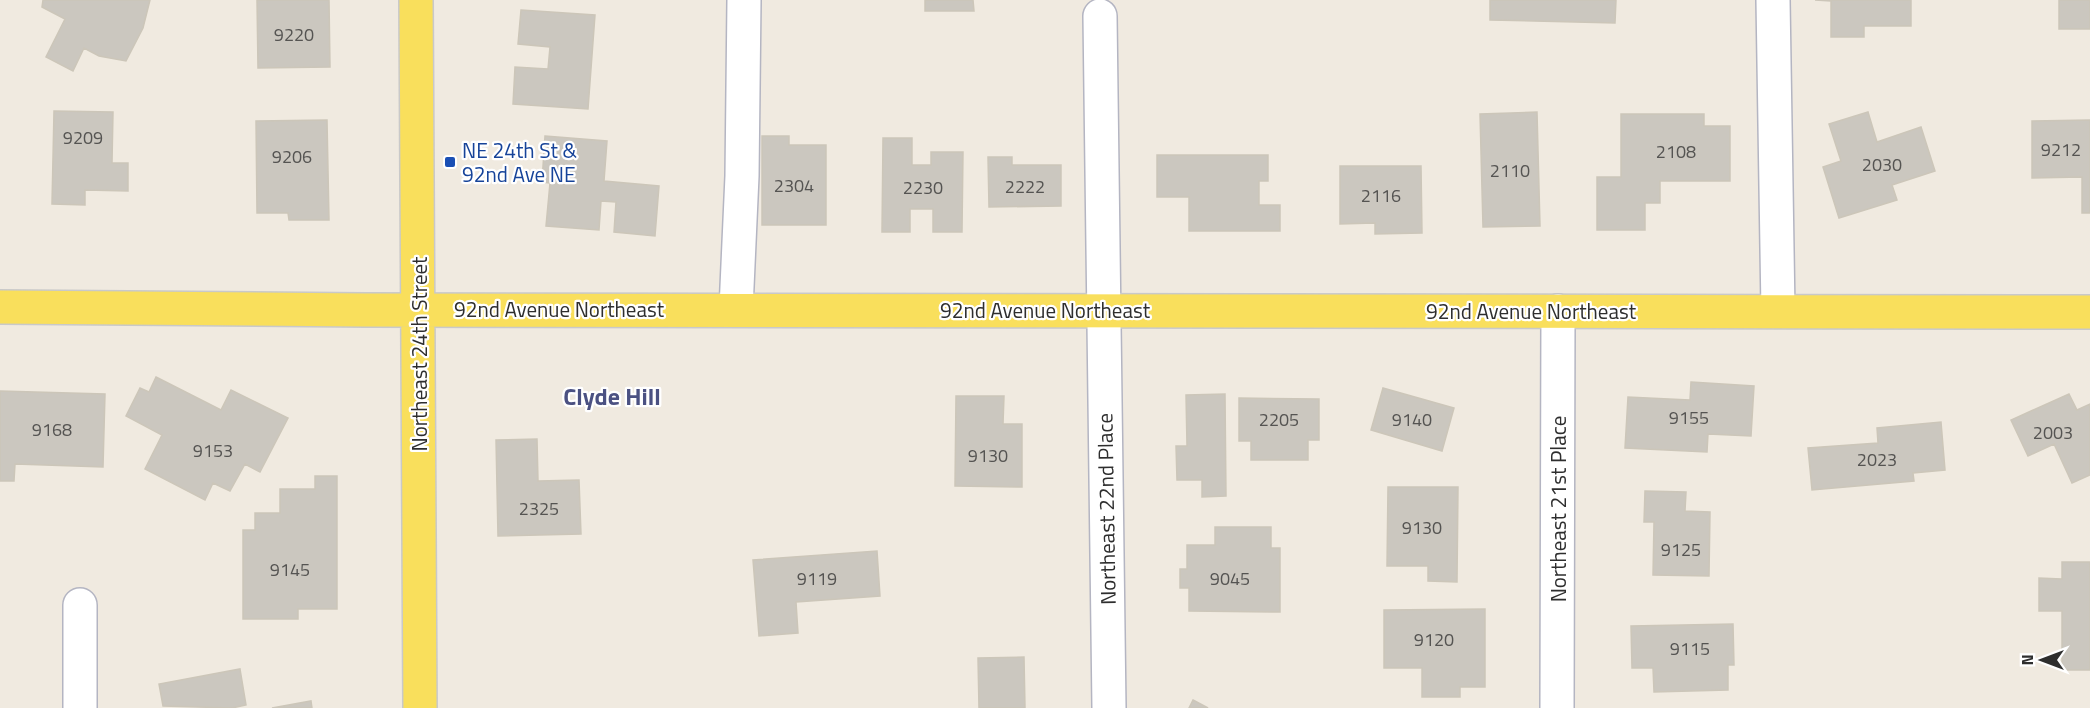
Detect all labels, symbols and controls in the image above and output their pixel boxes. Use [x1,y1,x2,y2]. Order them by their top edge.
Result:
house number: 9220 [274,21,314,48]
house number: 9209 [63,124,103,151]
place label: NE 24th St & 92nd Ave NE [462,134,577,190]
house number: 9212 [2041,136,2081,163]
house number: 2108 [1656,138,1696,165]
house number: 9206 [272,143,312,170]
house number: 2030 [1862,151,1902,178]
marker: NE 24th St & 92nd Ave NE [443,155,457,169]
house number: 2110 [1490,157,1530,184]
house number: 2304 [774,172,814,199]
house number: 2222 [1005,173,1045,200]
house number: 2230 [903,174,943,201]
house number: 2116 [1361,182,1401,209]
street label: Northeast 24th Street [403,256,435,451]
street label: 92nd Avenue Northeast [454,293,665,325]
street label: 92nd Avenue Northeast [940,294,1151,326]
street label: 92nd Avenue Northeast [1426,295,1637,327]
district label: Clyde Hill [563,378,661,414]
house number: 9155 [1669,404,1709,431]
house number: 2205 [1259,406,1299,433]
house number: 9140 [1392,406,1432,433]
street label: Northeast 22nd Place [1088,413,1124,605]
house number: 9168 [32,416,72,443]
street label: Northeast 21st Place [1542,416,1574,602]
house number: 2003 [2033,419,2073,446]
house number: 9153 [193,437,233,464]
house number: 9130 [968,442,1008,469]
house number: 2023 [1857,446,1897,473]
house number: 2325 [519,495,559,522]
house number: 9130 [1402,514,1442,541]
house number: 9125 [1661,536,1701,563]
house number: 9145 [270,556,310,583]
house number: 9119 [797,565,837,592]
house number: 9045 [1210,565,1250,592]
house number: 9120 [1414,626,1454,653]
north arrow [2012,630,2072,690]
house number: 9115 [1670,635,1710,662]
text: N [2015,654,2039,666]

